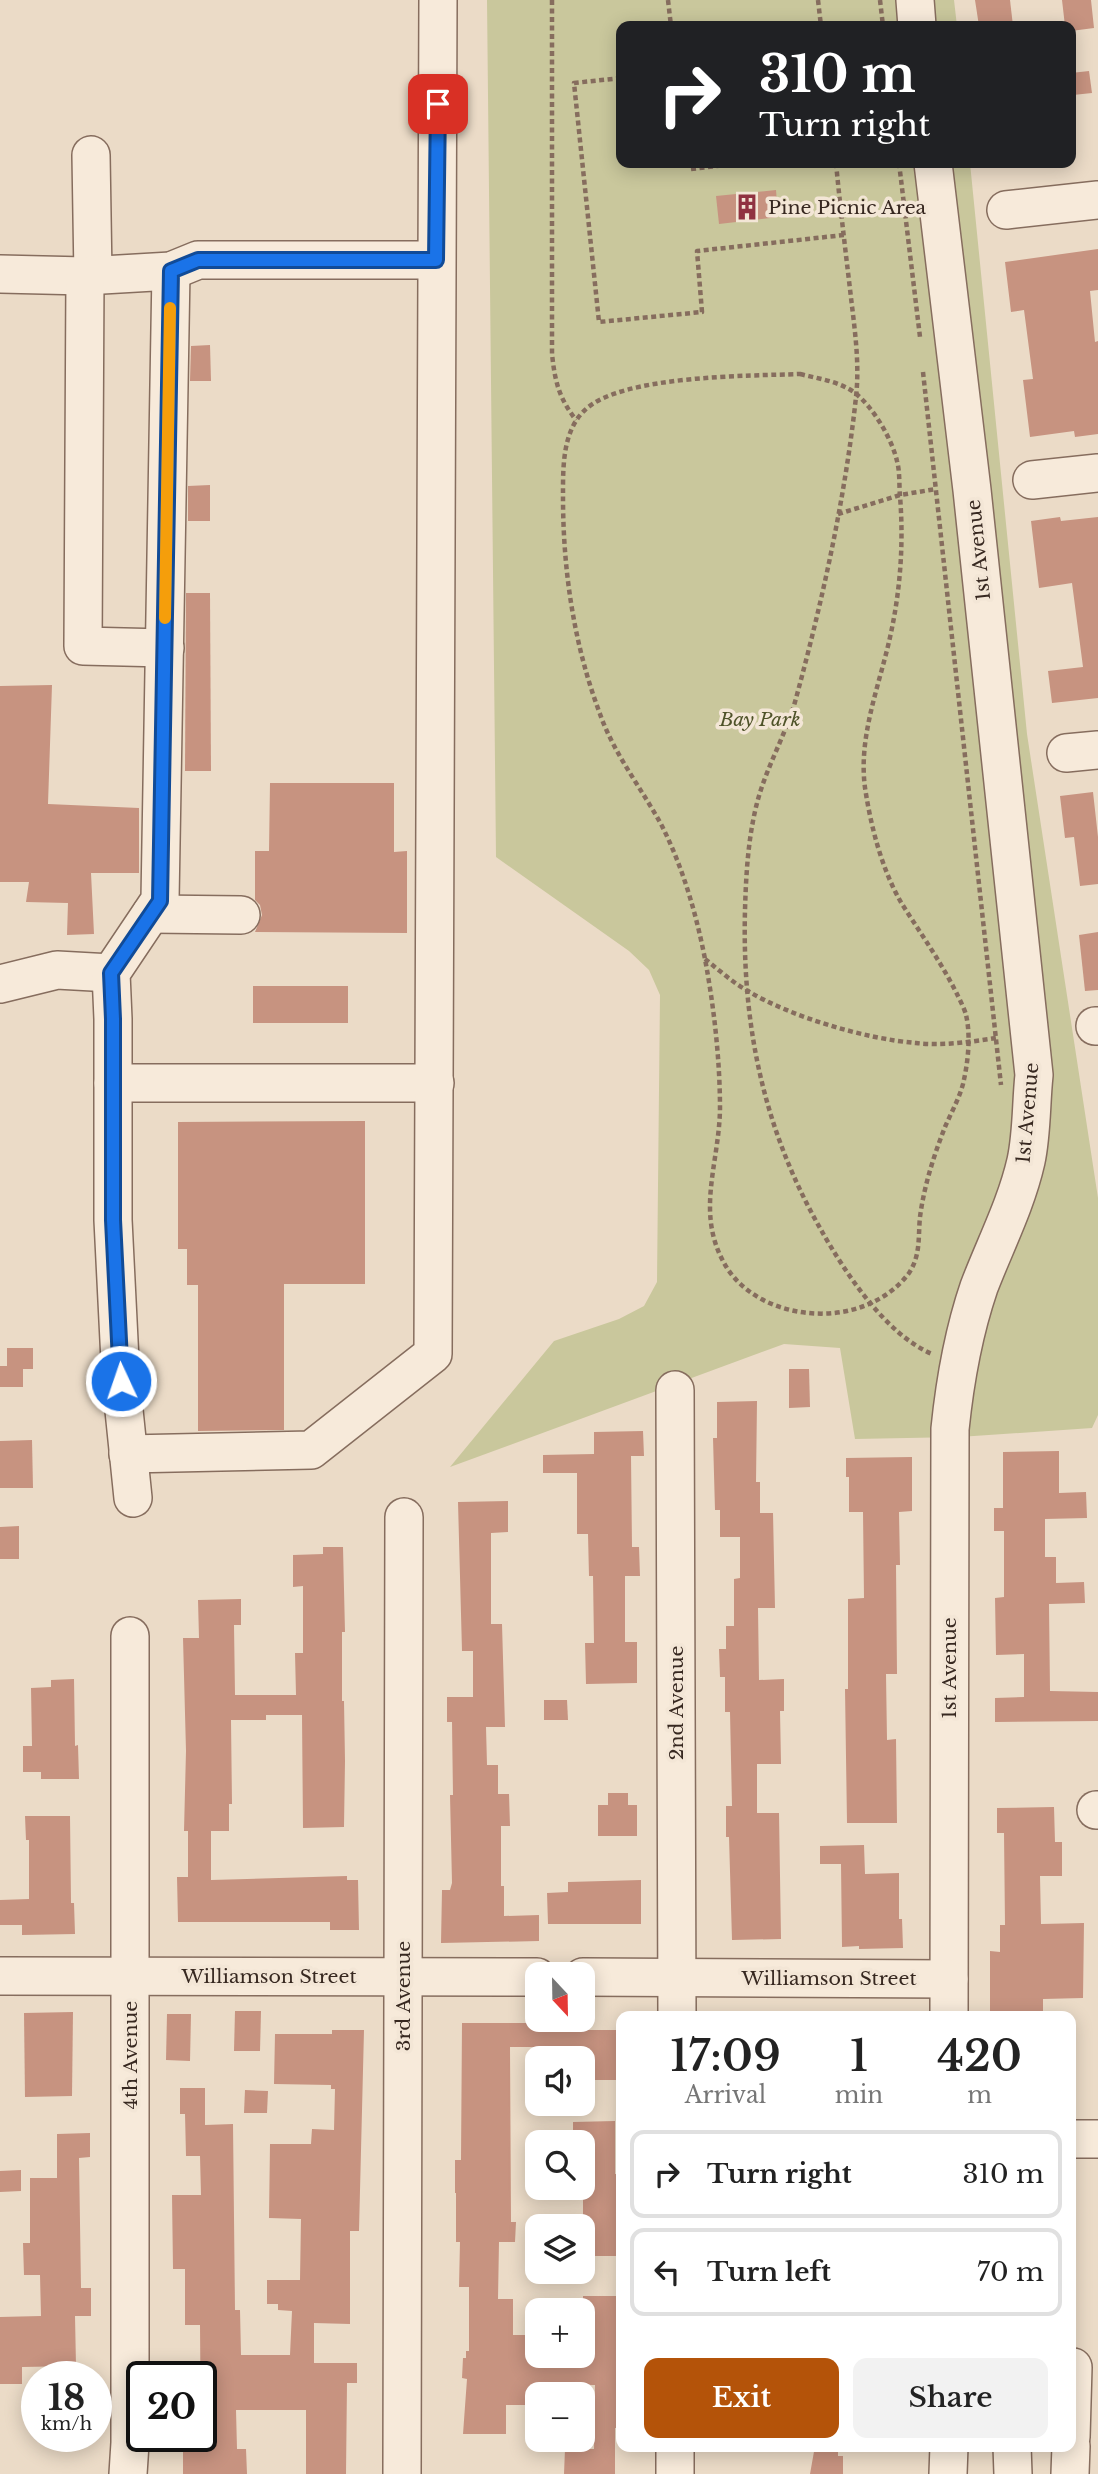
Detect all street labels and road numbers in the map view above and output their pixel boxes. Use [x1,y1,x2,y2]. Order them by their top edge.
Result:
street label: 1st Avenue [962,498,995,602]
street label: 1st Avenue [1012,1062,1043,1165]
street label: 1st Avenue [938,1617,961,1719]
street label: 2nd Avenue [665,1646,688,1760]
street label: 3rd Avenue [392,1941,415,2051]
street label: Williamson Street [180,1965,357,1988]
street label: Williamson Street [740,1967,917,1990]
street label: 4th Avenue [119,2001,142,2109]

